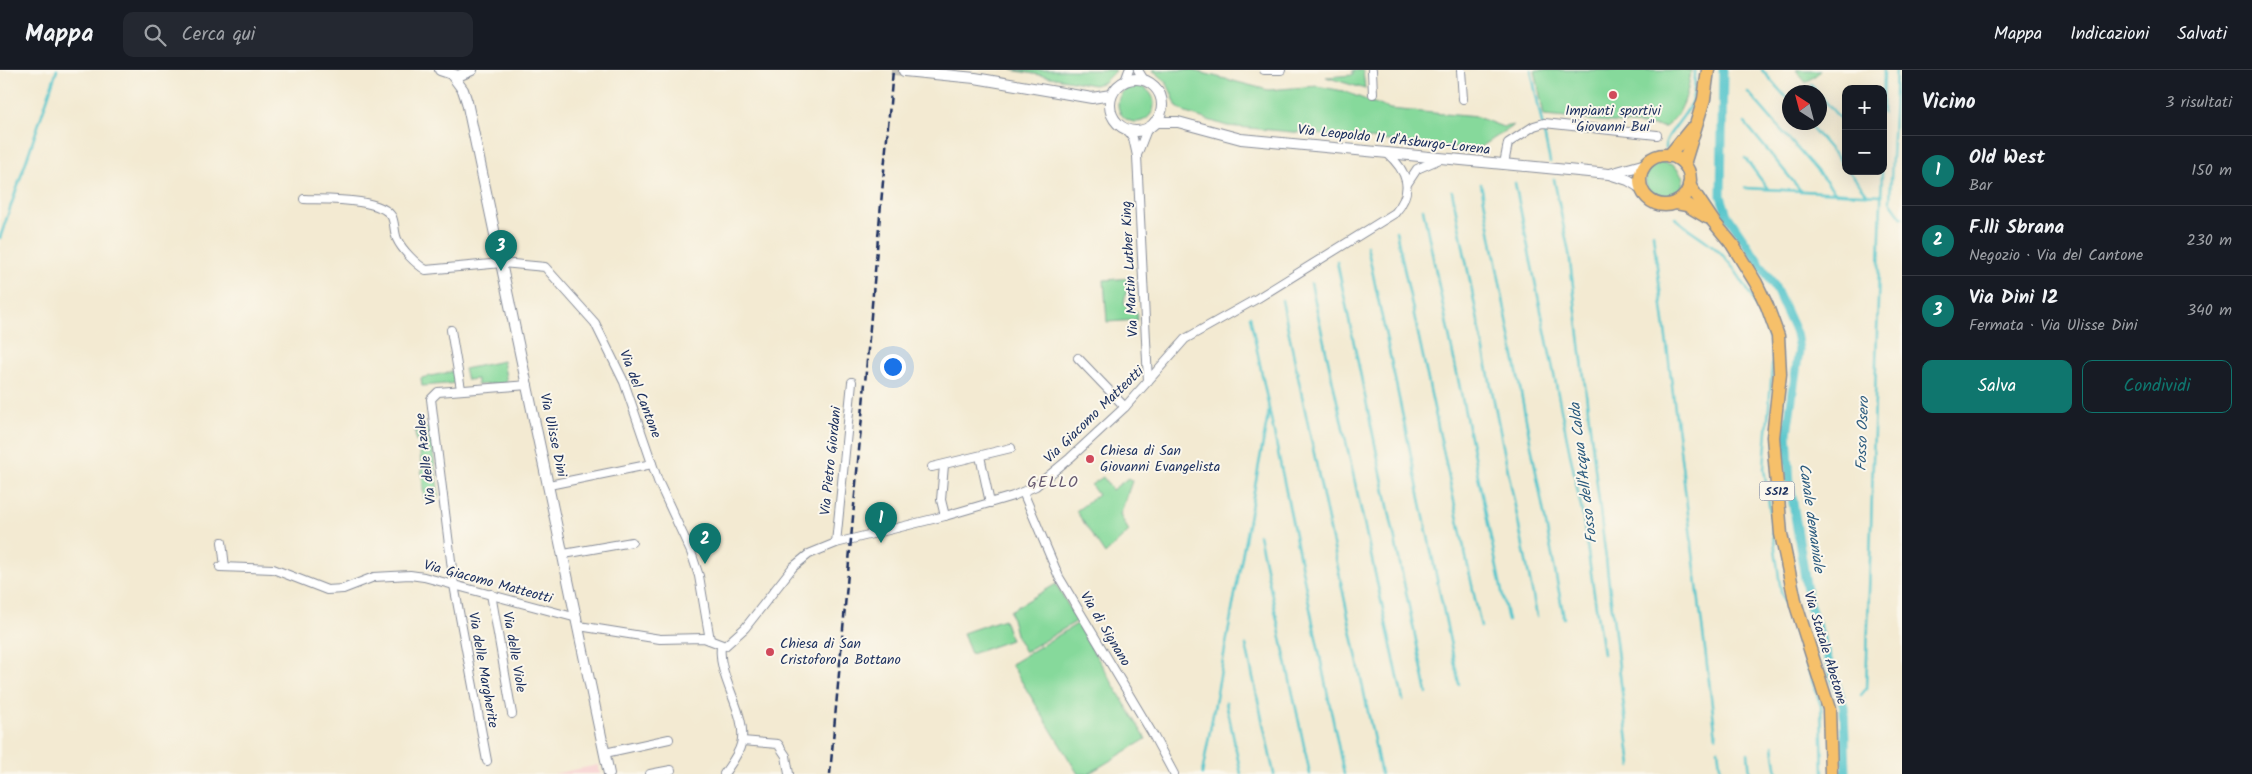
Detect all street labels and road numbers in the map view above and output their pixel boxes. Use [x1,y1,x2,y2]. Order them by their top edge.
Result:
street label: Via Leopoldo II d'Asburgo-Lorena [1297,119,1491,161]
street label: Via Martin Luther King [1115,200,1145,338]
street label: Via del Cantone [613,347,667,442]
street label: Via Giacomo Matteotti [1039,361,1150,469]
street label: Via Ulisse Dini [533,391,573,480]
street label: Via Pietro Giordani [814,405,848,517]
street label: Via delle Azalee [409,411,443,506]
road number: SS12 [1760,482,1794,501]
street label: Via Giacomo Matteotti [421,554,555,610]
street label: Via di Signano [1074,587,1136,671]
street label: Via Statale Abetone [1797,589,1853,708]
street label: Via delle Margherite [462,610,504,730]
street label: Via delle Viole [496,610,532,695]

